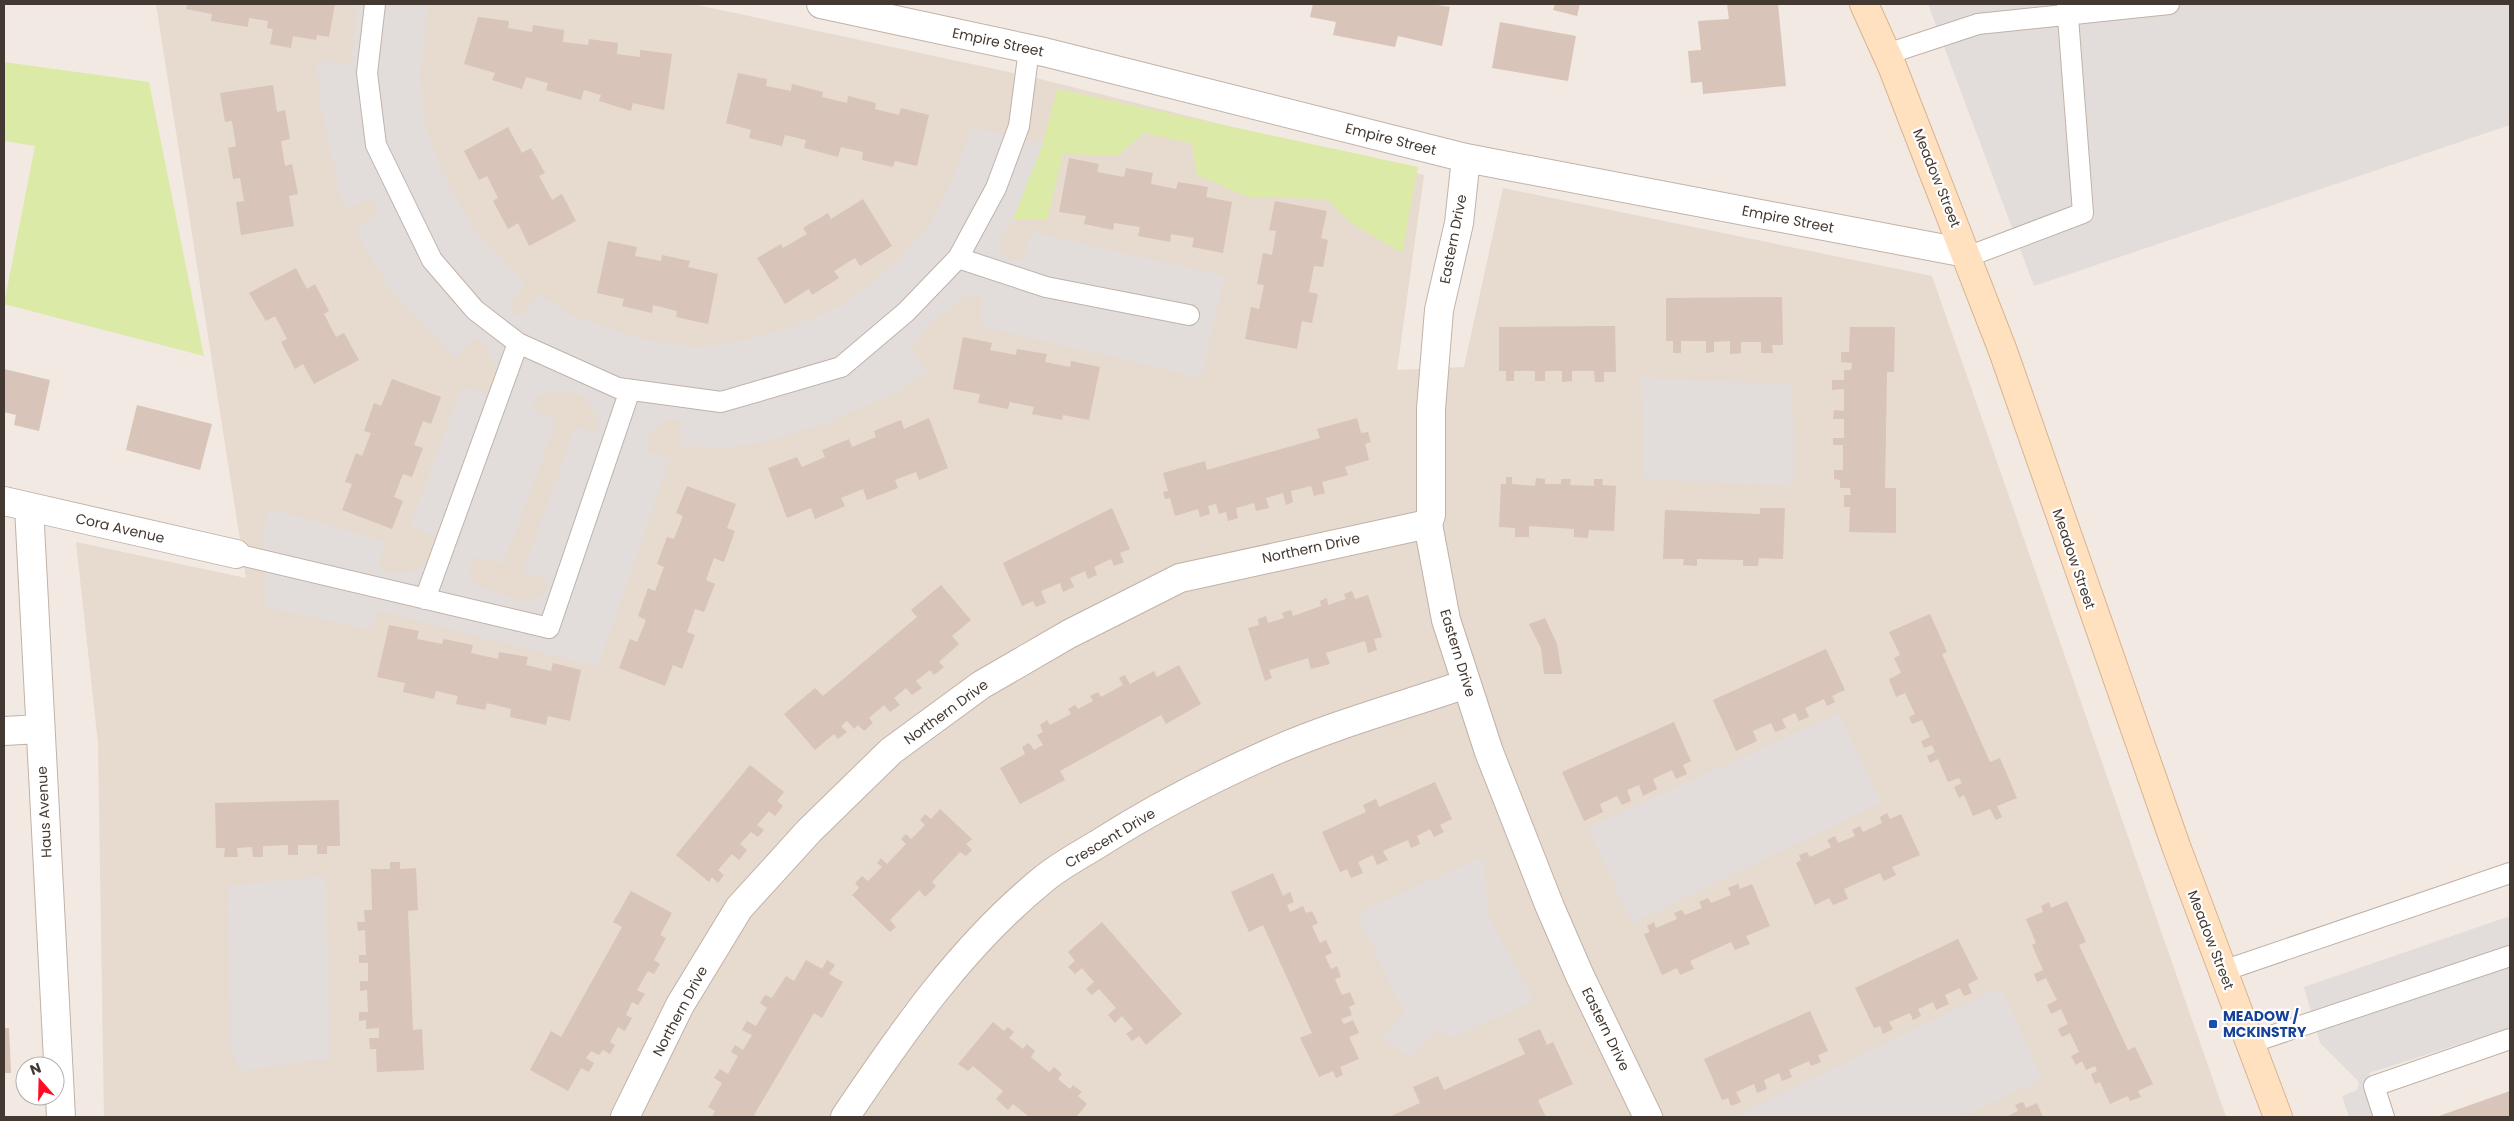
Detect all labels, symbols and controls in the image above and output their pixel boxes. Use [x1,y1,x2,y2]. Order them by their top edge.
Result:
street label: Empire Street [950,23,1046,61]
street label: Empire Street [1343,118,1439,160]
street label: Meadow Street [1908,126,1966,230]
street label: Eastern Drive [1435,192,1472,285]
street label: Empire Street [1740,200,1836,238]
street label: Meadow Street [2047,506,2101,612]
street label: Cora Avenue [74,508,167,548]
street label: Northern Drive [1260,528,1362,568]
street label: Eastern Drive [1435,607,1481,700]
street label: Northern Drive [900,674,992,749]
street label: Haus Avenue [32,765,56,858]
street label: Crescent Drive [1061,803,1159,873]
street label: Meadow Street [2183,887,2239,993]
street label: Northern Drive [648,962,712,1060]
street label: Eastern Drive [1577,984,1635,1074]
place label: MEADOW / MCKINSTRY [2223,1006,2307,1042]
marker: MEADOW / MCKINSTRY [2207,1018,2219,1030]
north arrow [15,1056,65,1106]
text: N [27,1058,44,1080]

